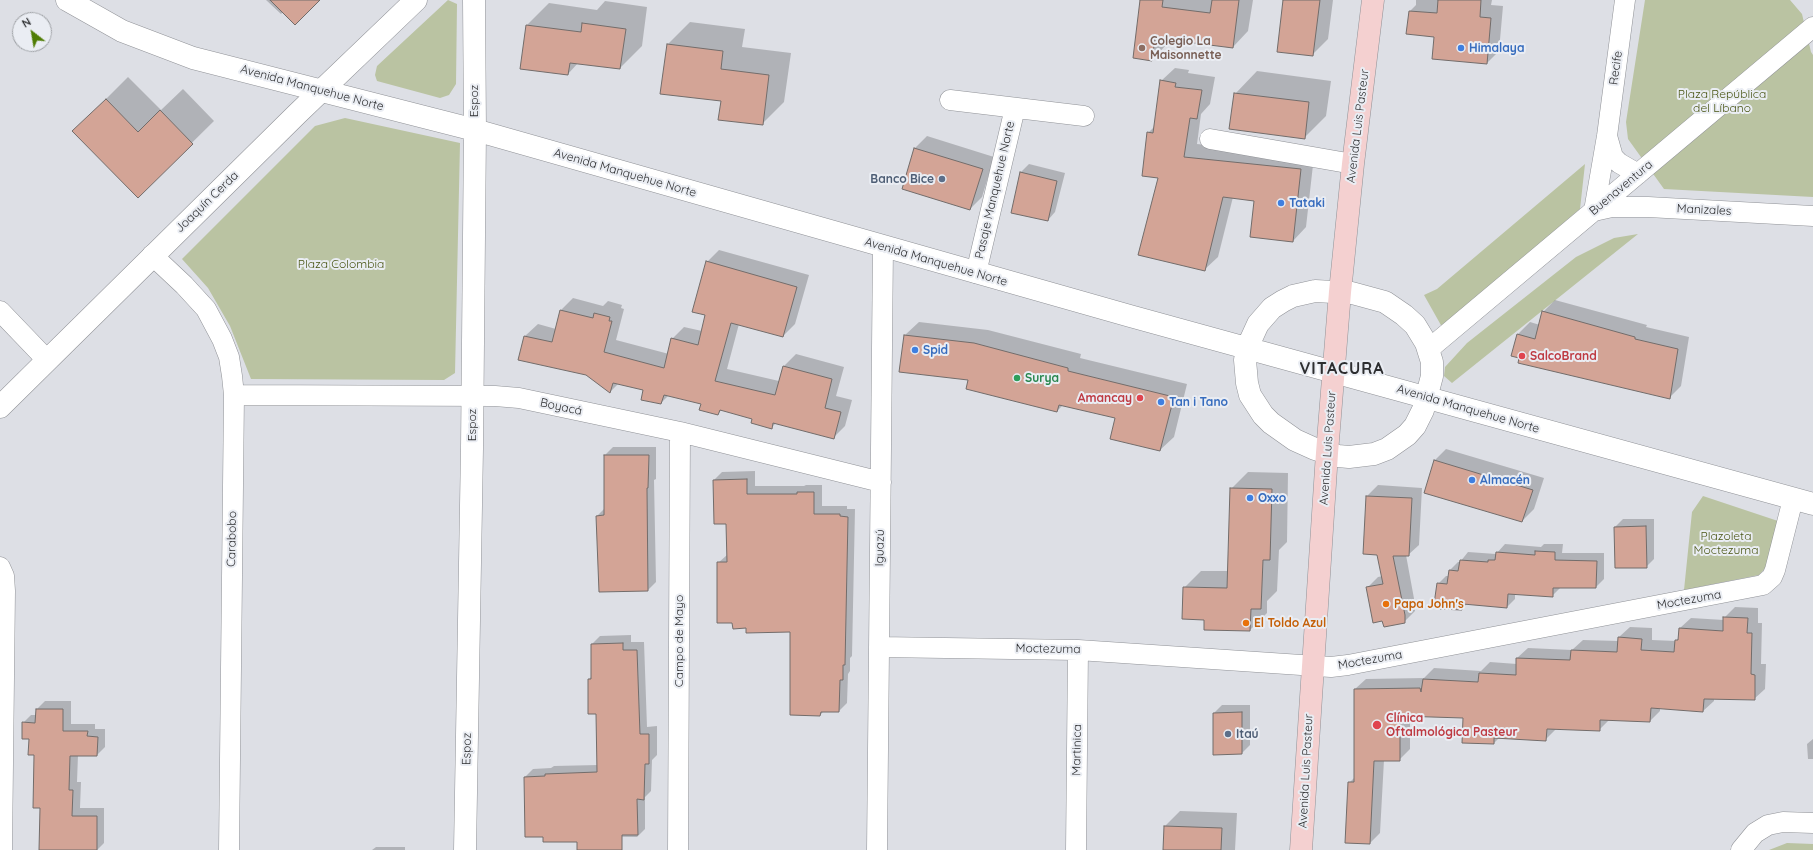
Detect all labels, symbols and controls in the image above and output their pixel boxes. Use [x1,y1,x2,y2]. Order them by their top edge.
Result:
north arrow [12,12,52,52]
text: N [19,14,33,31]
place label: Colegio La Maisonnette [1150,34,1222,62]
place label: Himalaya [1469,41,1524,55]
marker: Colegio La Maisonnette [1137,43,1147,53]
marker: Himalaya [1456,43,1466,53]
street label: Recife [1606,50,1626,86]
street label: Avenida Manquehue Norte [239,62,385,114]
street label: Avenida Luis Pasteur [1344,68,1372,184]
street label: Espoz [467,85,481,117]
park label: Plaza República del Líbano [1678,87,1766,115]
street label: Pasaje Manquehue Norte [972,120,1018,260]
street label: Avenida Manquehue Norte [552,146,698,200]
street label: Buenaventura [1586,157,1656,219]
street label: Joaquín Cerda [173,168,241,236]
place label: Banco Bice [870,172,934,186]
marker: Banco Bice [937,174,947,184]
place label: Tataki [1289,196,1325,210]
marker: Tataki [1276,198,1286,208]
street label: Manizales [1676,201,1732,219]
street label: Avenida Manquehue Norte [863,235,1009,289]
park label: Plaza Colombia [298,257,384,271]
place label: Spid [923,343,948,357]
marker: Spid [910,345,920,355]
place label: SalcoBrand [1530,349,1597,363]
marker: SalcoBrand [1517,351,1527,361]
district label: VITACURA [1299,359,1385,379]
place label: Surya [1025,371,1059,385]
marker: Surya [1012,373,1022,383]
street label: Avenida Manquehue Norte [1395,382,1541,436]
street label: Avenida Luis Pasteur [1317,390,1339,506]
place label: Amancay [1078,391,1132,405]
marker: Amancay [1135,393,1145,403]
place label: Tan i Tano [1169,395,1228,409]
street label: Boyacá [539,396,583,418]
marker: Tan i Tano [1156,397,1166,407]
street label: Espoz [465,409,479,441]
place label: Almacén [1480,473,1530,487]
marker: Almacén [1467,475,1477,485]
place label: Oxxo [1258,491,1286,505]
marker: Oxxo [1245,493,1255,503]
street label: Carabobo [224,511,240,567]
street label: Iguazú [872,529,888,567]
park label: Plazoleta Moctezuma [1694,529,1758,557]
street label: Moctezuma [1656,587,1722,613]
street label: Campo de Mayo [672,595,686,687]
place label: Papa John's [1394,597,1464,611]
marker: Papa John's [1381,599,1391,609]
place label: El Toldo Azul [1254,616,1326,630]
marker: El Toldo Azul [1241,618,1251,628]
street label: Moctezuma [1015,641,1081,657]
street label: Moctezuma [1337,647,1403,673]
place label: Clínica Oftalmológica Pasteur [1386,711,1518,739]
street label: Avenida Luis Pasteur [1296,713,1316,829]
marker: Clínica Oftalmológica Pasteur [1371,719,1383,731]
street label: Martinica [1069,724,1085,776]
place label: Itaú [1236,727,1259,741]
marker: Itaú [1223,729,1233,739]
street label: Espoz [460,733,474,765]

